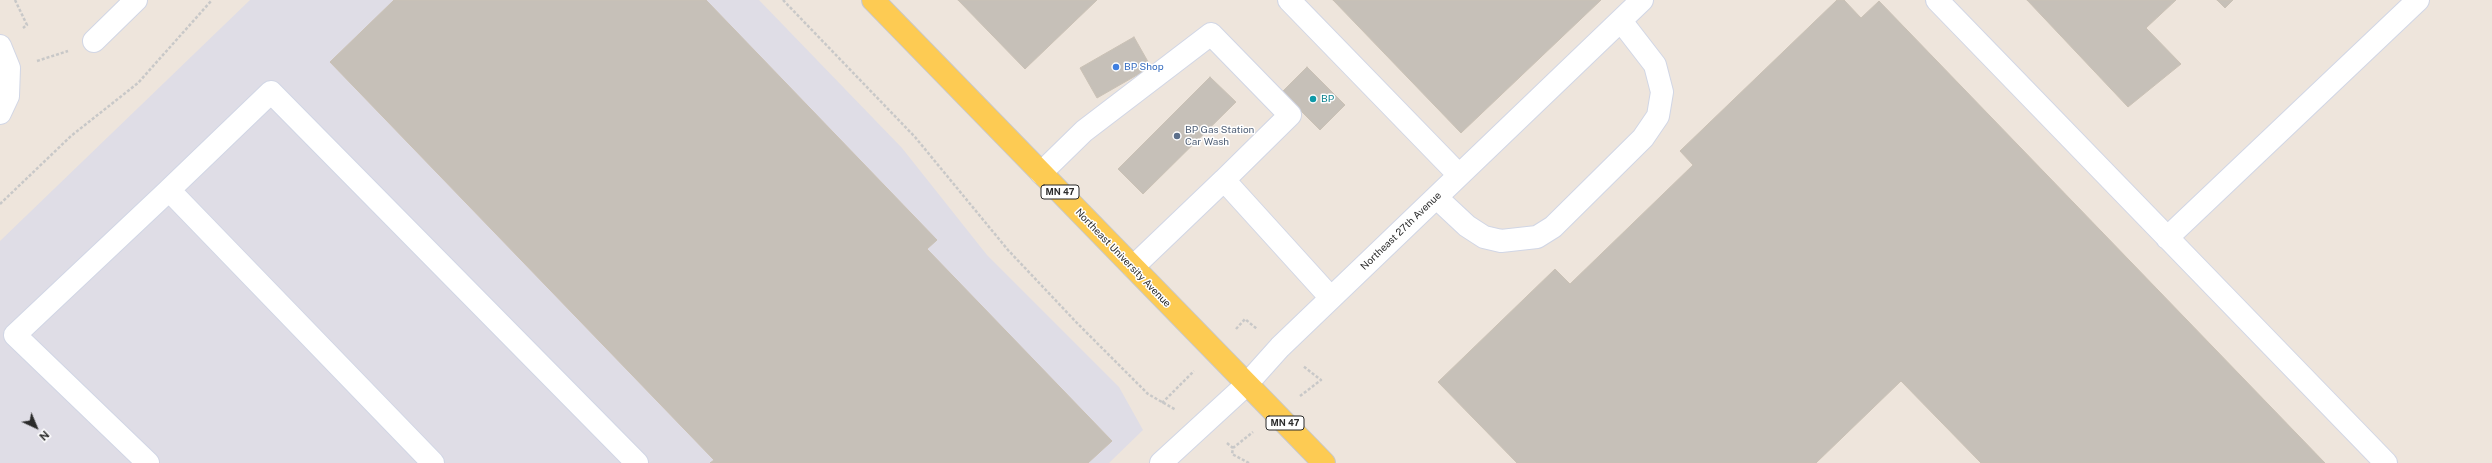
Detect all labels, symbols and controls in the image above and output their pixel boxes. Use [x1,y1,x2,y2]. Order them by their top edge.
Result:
place label: BP Shop [1124,61,1164,73]
marker: BP Shop [1111,62,1121,72]
place label: BP [1321,93,1334,105]
marker: BP [1308,94,1318,104]
place label: BP Gas Station Car Wash [1185,124,1254,148]
marker: BP Gas Station Car Wash [1172,131,1182,141]
road number: MN 47 [1041,185,1079,199]
street label: Northeast 27th Avenue [1358,189,1444,273]
street label: Northeast University Avenue [1073,206,1173,310]
north arrow [16,407,56,447]
road number: MN 47 [1266,416,1304,430]
text: N [37,428,52,443]

